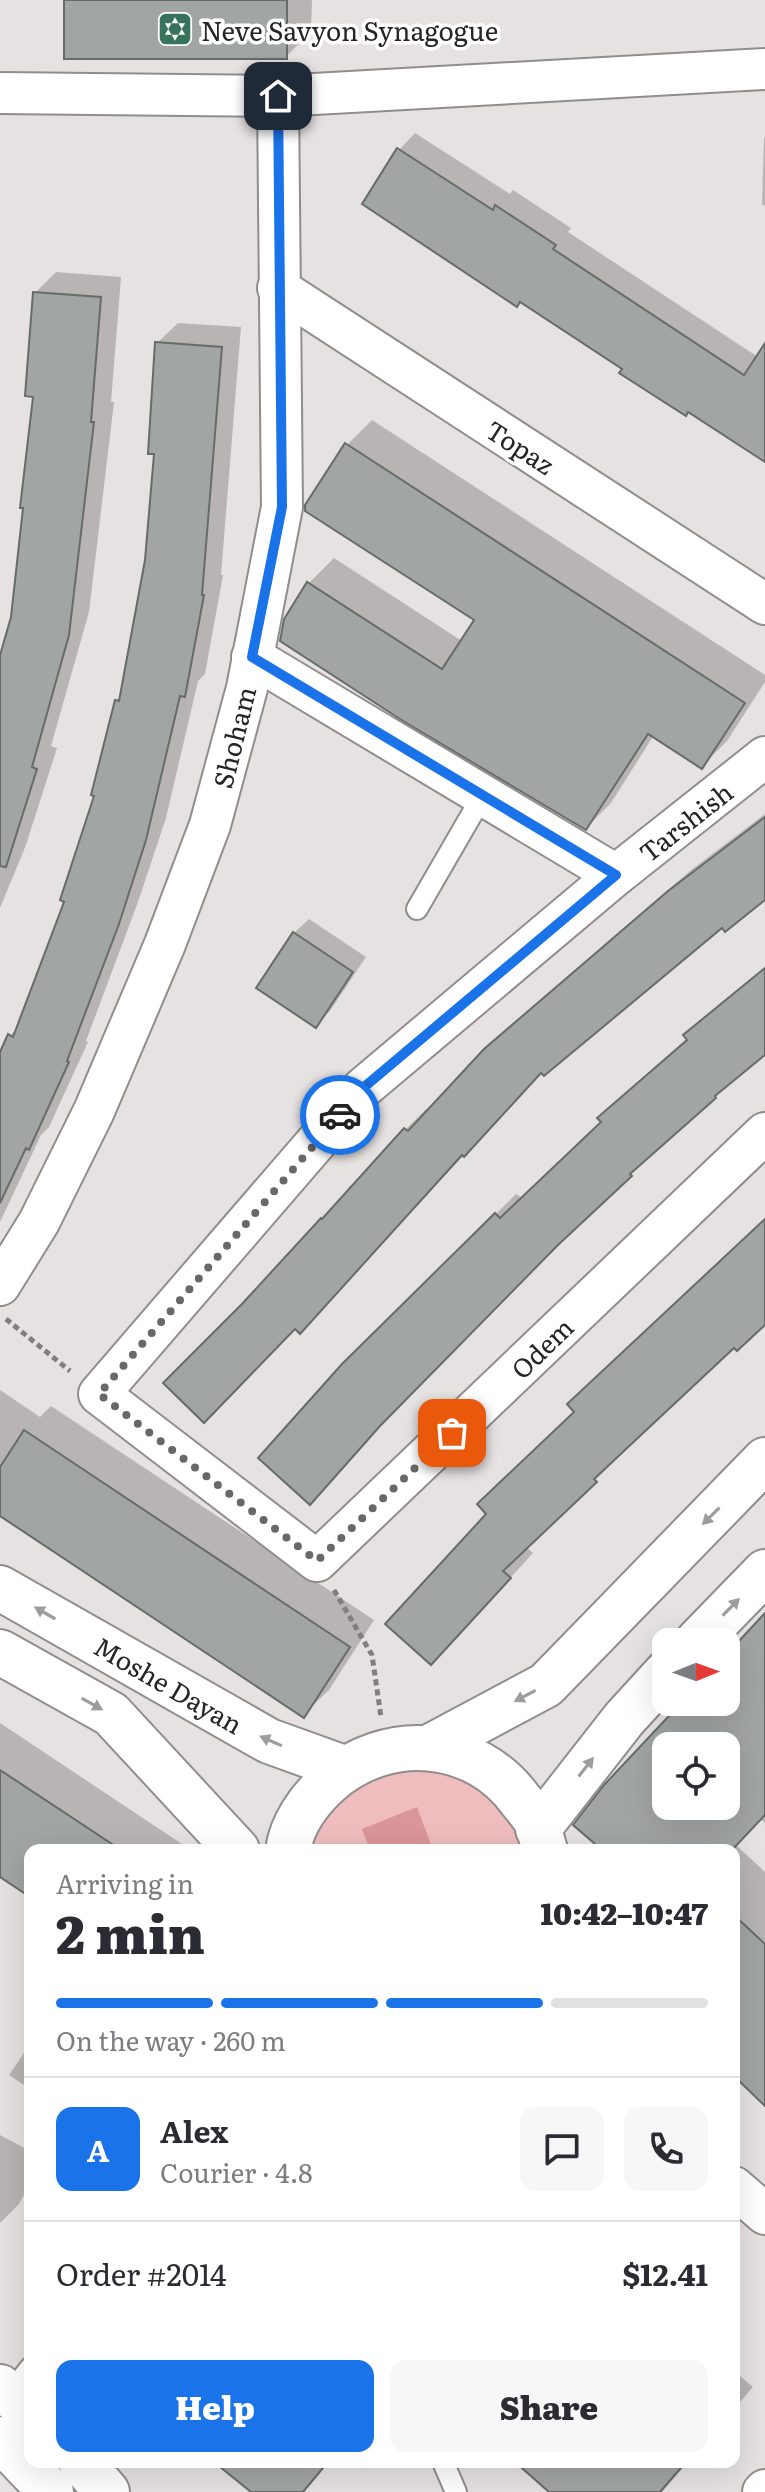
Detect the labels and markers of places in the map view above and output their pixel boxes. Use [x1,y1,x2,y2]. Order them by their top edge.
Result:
synagogue icon: Neve Savyon Synagogue [156,10,194,48]
place label: Neve Savyon Synagogue [201,10,498,49]
pin [244,62,312,130]
pin [418,1399,486,1467]

